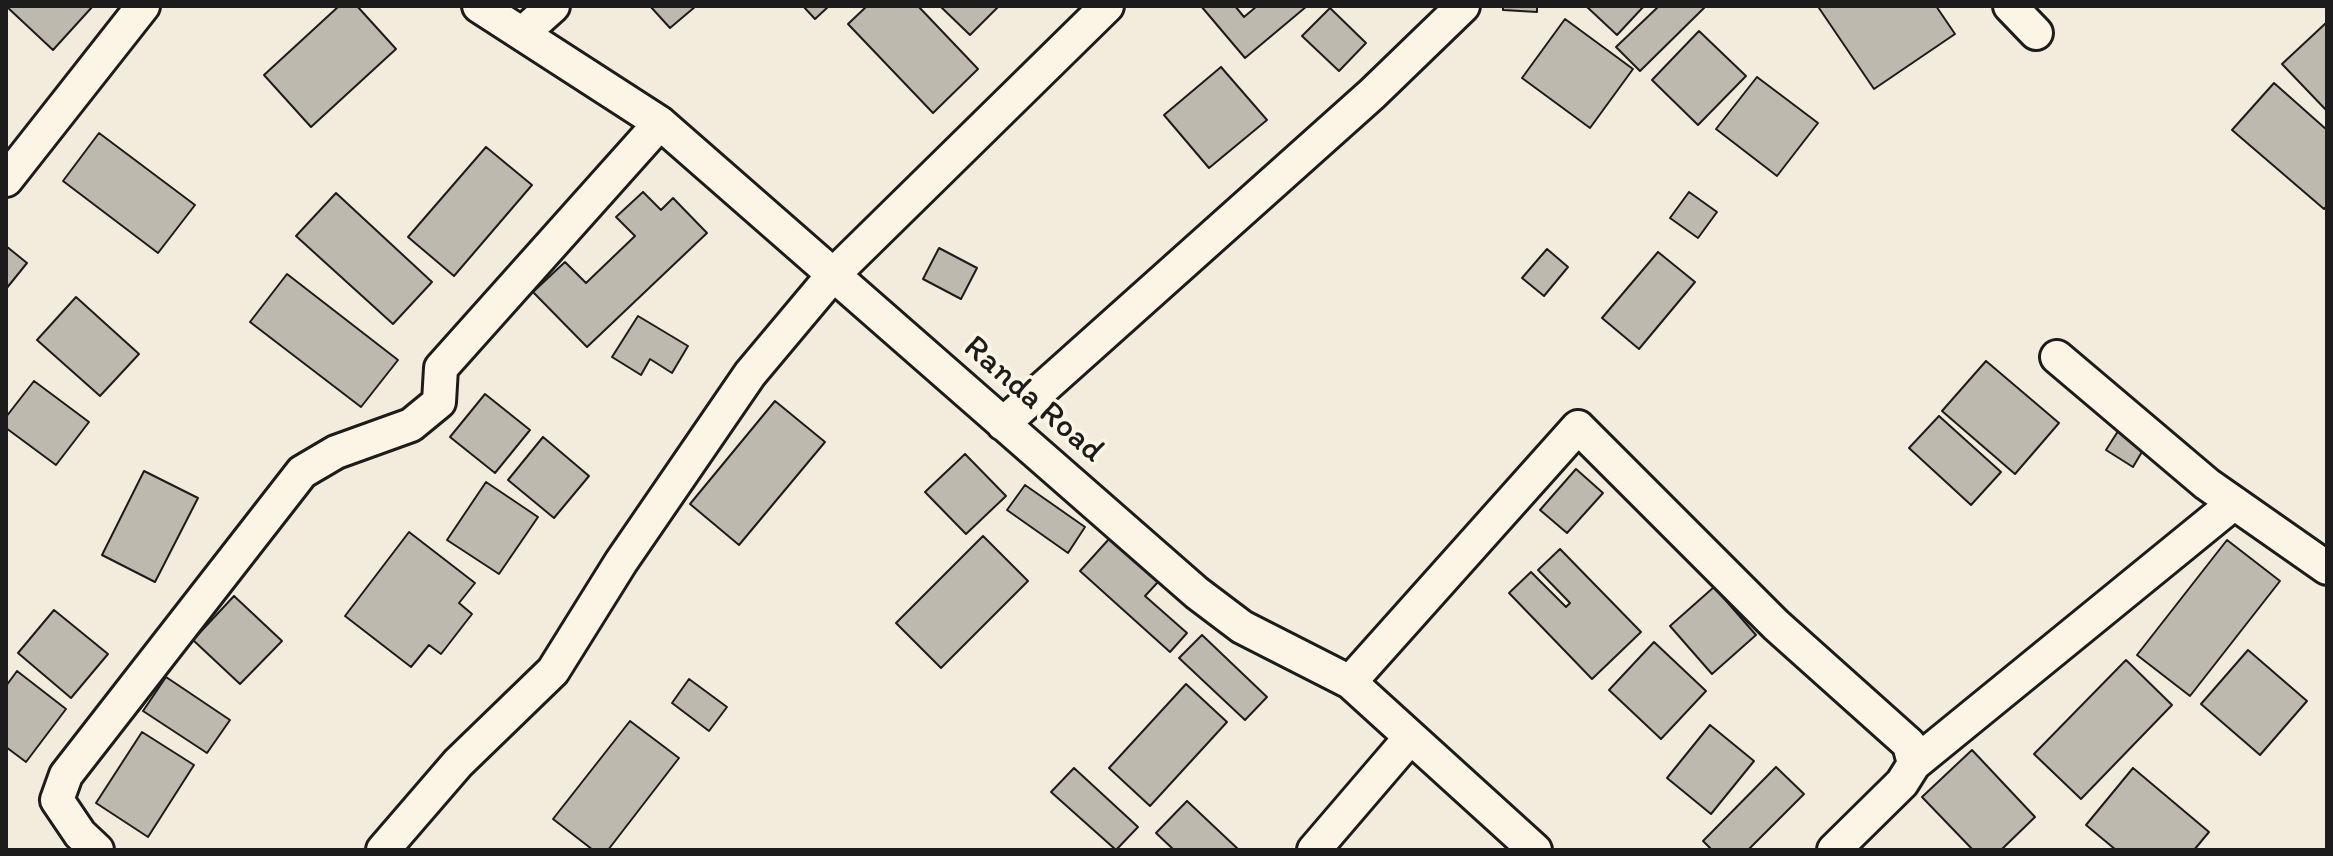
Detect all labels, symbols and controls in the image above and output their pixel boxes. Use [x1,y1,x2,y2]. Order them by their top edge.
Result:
street label: Randa Road [954,328,1112,472]

